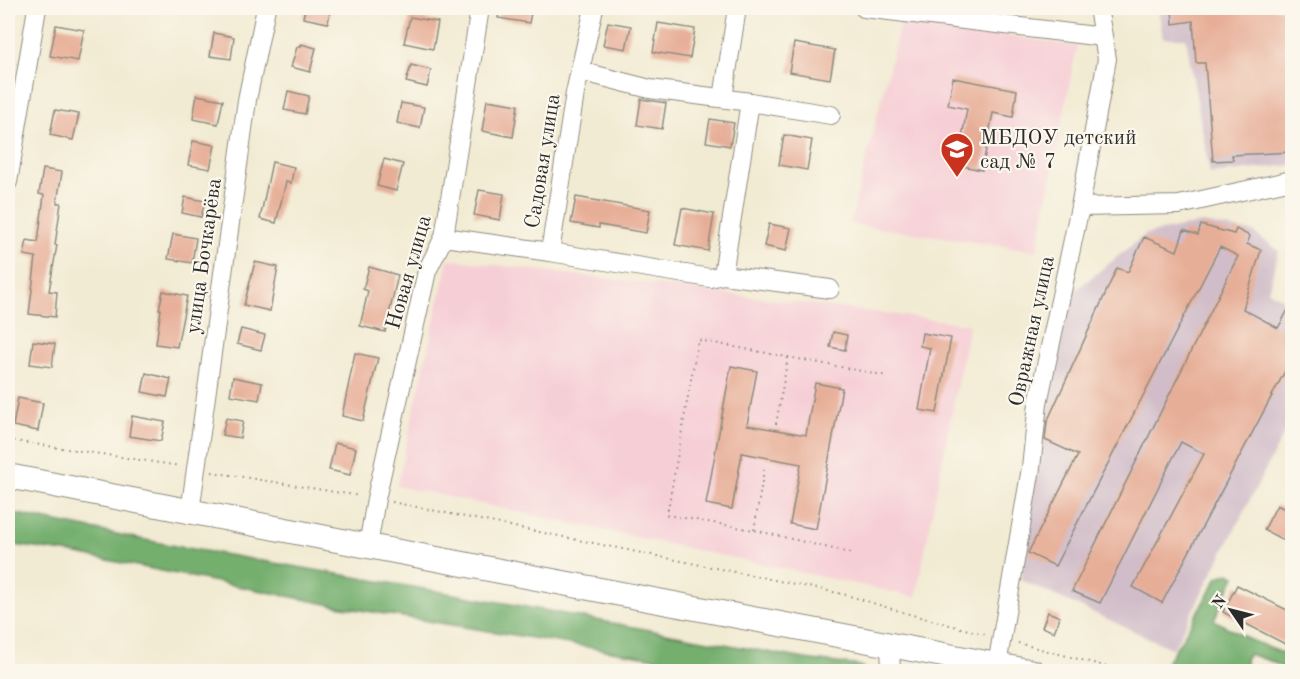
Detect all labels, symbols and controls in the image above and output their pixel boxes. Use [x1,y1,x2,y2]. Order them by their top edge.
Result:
street label: Садовая улица [522,92,564,230]
place label: МБДОУ детский сад № 7 [980,128,1136,173]
school or university icon: МБДОУ детский сад № 7 [939,131,975,178]
street label: улица Бочкарёва [183,177,226,336]
street label: Новая улица [383,213,436,332]
street label: Овражная улица [1006,254,1059,409]
north arrow [1201,580,1261,640]
text: N [1210,592,1231,612]

